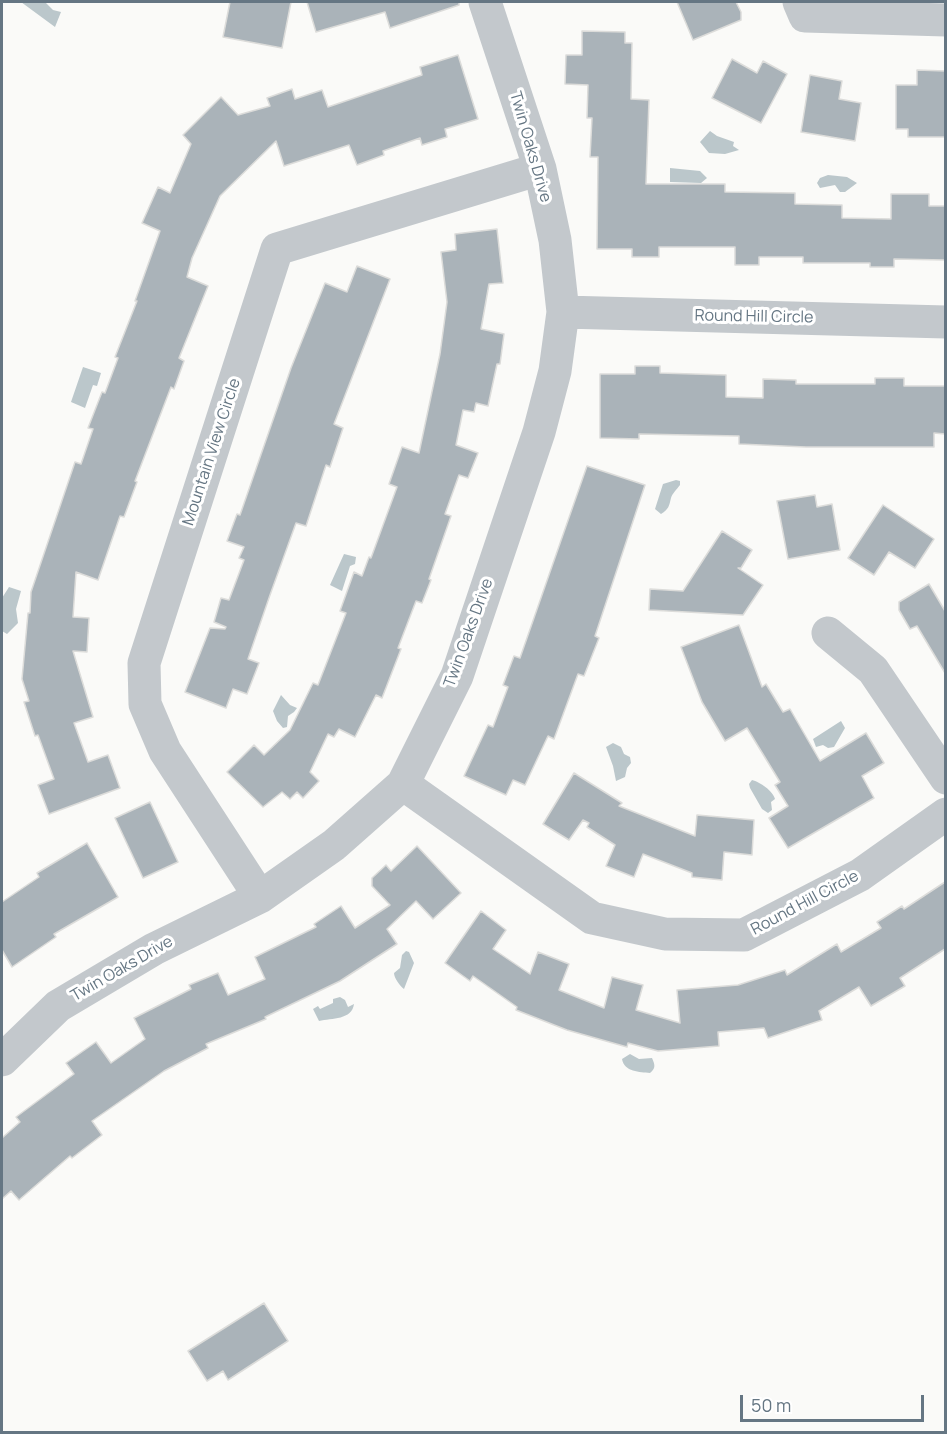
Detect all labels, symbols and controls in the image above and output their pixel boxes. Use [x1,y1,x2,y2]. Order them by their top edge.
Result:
street label: Twin Oaks Drive [505,89,555,205]
street label: Round Hill Circle [694,306,814,328]
street label: Mountain View Circle [179,376,245,528]
street label: Twin Oaks Drive [440,576,498,690]
street label: Round Hill Circle [748,867,862,939]
street label: Twin Oaks Drive [68,932,176,1006]
scale bar [743,1383,928,1421]
text: 50 m [751,1393,791,1417]

